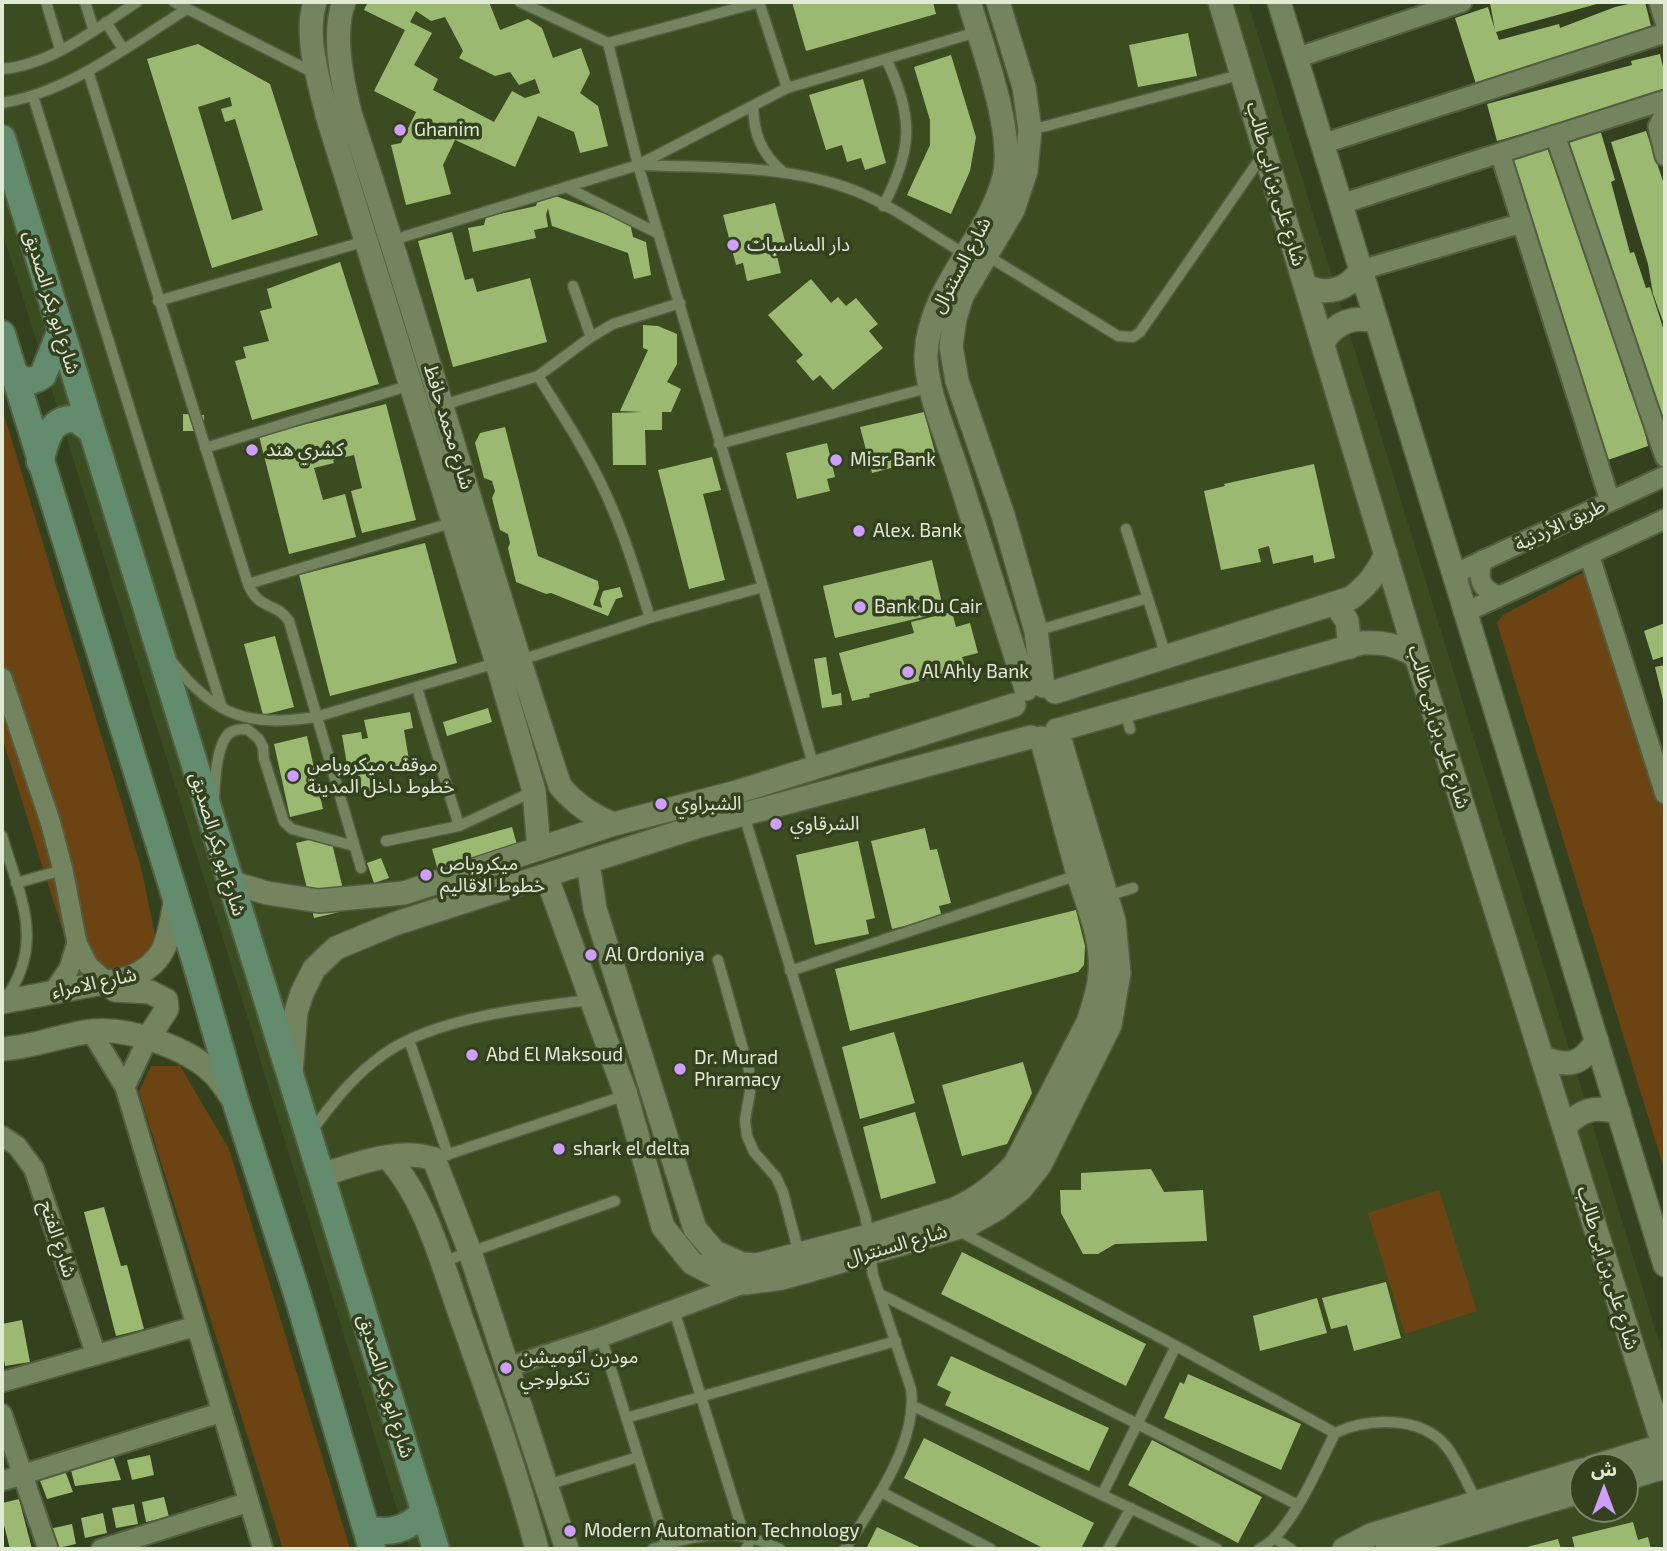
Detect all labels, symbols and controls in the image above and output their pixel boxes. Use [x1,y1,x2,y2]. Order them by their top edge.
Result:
street label: شارع على بن ابى طالب [1242,99,1310,269]
place label: Ghanim [414,119,480,141]
marker: Ghanim [392,122,408,138]
street label: شارع السنترال [926,213,996,317]
street label: شارع ابو بكر الصديق [19,227,85,377]
place label: دار المناسبات [747,234,850,256]
marker: دار المناسبات [725,237,741,253]
street label: شارع محمد حافظ [419,362,479,492]
place label: كشري هند [266,439,344,461]
marker: كشري هند [244,442,260,458]
place label: Misr Bank [850,449,936,471]
marker: Misr Bank [828,452,844,468]
street label: طريق الأردنية [1511,494,1609,556]
place label: Alex. Bank [873,520,962,542]
marker: Alex. Bank [851,523,867,539]
place label: Bank Du Cair [874,596,982,618]
marker: Bank Du Cair [852,599,868,615]
street label: شارع على بن ابى طالب [1403,642,1475,812]
place label: Al Ahly Bank [922,661,1029,683]
marker: Al Ahly Bank [900,664,916,680]
place label: موقف ميكروباص خطوط داخل المدينة [307,754,455,798]
marker: موقف ميكروباص خطوط داخل المدينة [285,768,301,784]
street label: شارع ابو بكر الصديق [185,769,251,919]
place label: الشبراوي [675,793,742,815]
marker: الشبراوي [653,796,669,812]
place label: الشرقاوي [790,813,860,835]
marker: الشرقاوي [768,816,784,832]
place label: ميكروباص خطوط الاقاليم [440,853,545,897]
marker: ميكروباص خطوط الاقاليم [418,867,434,883]
place label: Al Ordoniya [605,944,705,966]
marker: Al Ordoniya [583,947,599,963]
street label: شارع الامراء [49,963,139,1003]
place label: Abd El Maksoud [486,1044,623,1066]
marker: Abd El Maksoud [464,1047,480,1063]
place label: Dr. Murad Phramacy [694,1047,781,1091]
marker: Dr. Murad Phramacy [672,1061,688,1077]
place label: shark el delta [573,1138,690,1160]
marker: shark el delta [551,1141,567,1157]
street label: شارع على بن ابى طالب [1572,1183,1644,1353]
street label: شارع الفتح [35,1198,81,1280]
street label: شارع السنترال [842,1220,950,1270]
street label: شارع ابو بكر الصديق [353,1311,419,1461]
place label: مودرن اتوميشن تكنولوجي [520,1346,638,1390]
marker: مودرن اتوميشن تكنولوجي [498,1360,514,1376]
north arrow [1569,1453,1639,1523]
text: ش [1591,1457,1617,1480]
place label: Modern Automation Technology [584,1520,860,1542]
marker: Modern Automation Technology [562,1523,578,1539]

